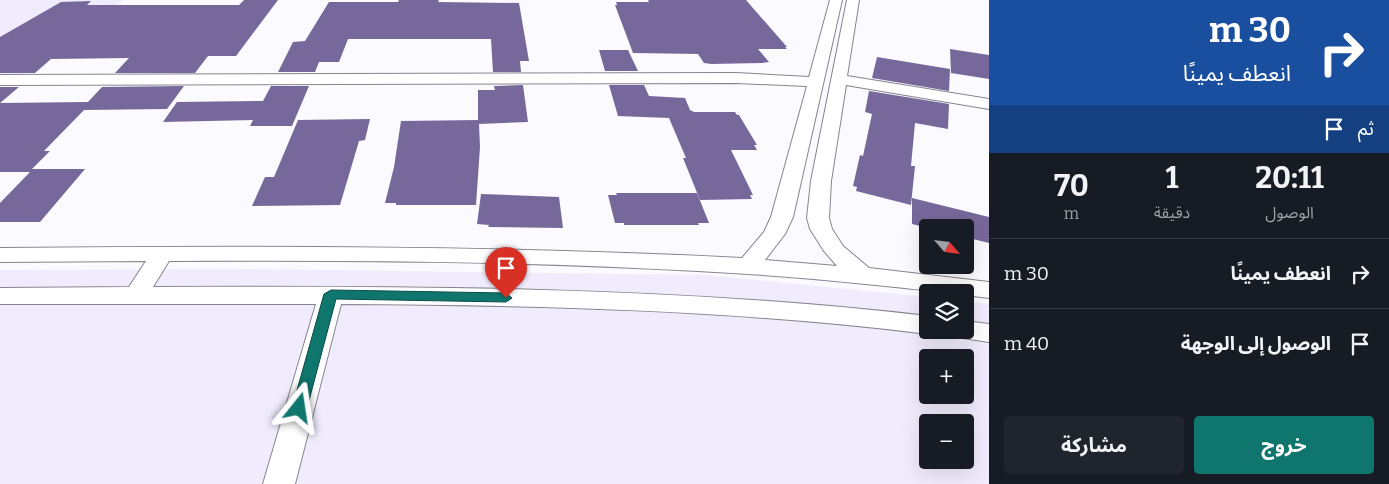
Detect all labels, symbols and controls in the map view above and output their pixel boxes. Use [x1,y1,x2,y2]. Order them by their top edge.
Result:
text: 30 m [1209,9,1291,51]
icon: right [1309,20,1374,85]
text: انعطف يمينًا [1183,60,1291,87]
icon: arrive [1320,115,1348,143]
text: ثم [1358,117,1374,140]
text: 1 [1165,160,1178,196]
text: 20:11 [1255,160,1324,196]
text: 70 [1054,168,1089,204]
text: دقيقة [1154,203,1190,222]
text: الوصول [1265,203,1314,222]
text: m [1064,204,1079,223]
north arrow [919,219,974,274]
map controls [919,219,974,469]
pin [485,247,527,298]
icon: arrive [492,254,520,282]
icon: right [1346,260,1374,288]
text: 30 m [1004,262,1049,285]
text: انعطف يمينًا [1230,262,1331,285]
button: layers [919,284,974,339]
icon: arrive [1346,330,1374,358]
text: 40 m [1004,332,1049,355]
text: الوصول إلى الوجهة [1181,332,1331,355]
button: + [919,349,974,404]
position arrow [272,381,324,433]
button: − [919,414,974,469]
button: مشاركة [1004,416,1184,474]
button: خروج [1194,416,1374,474]

